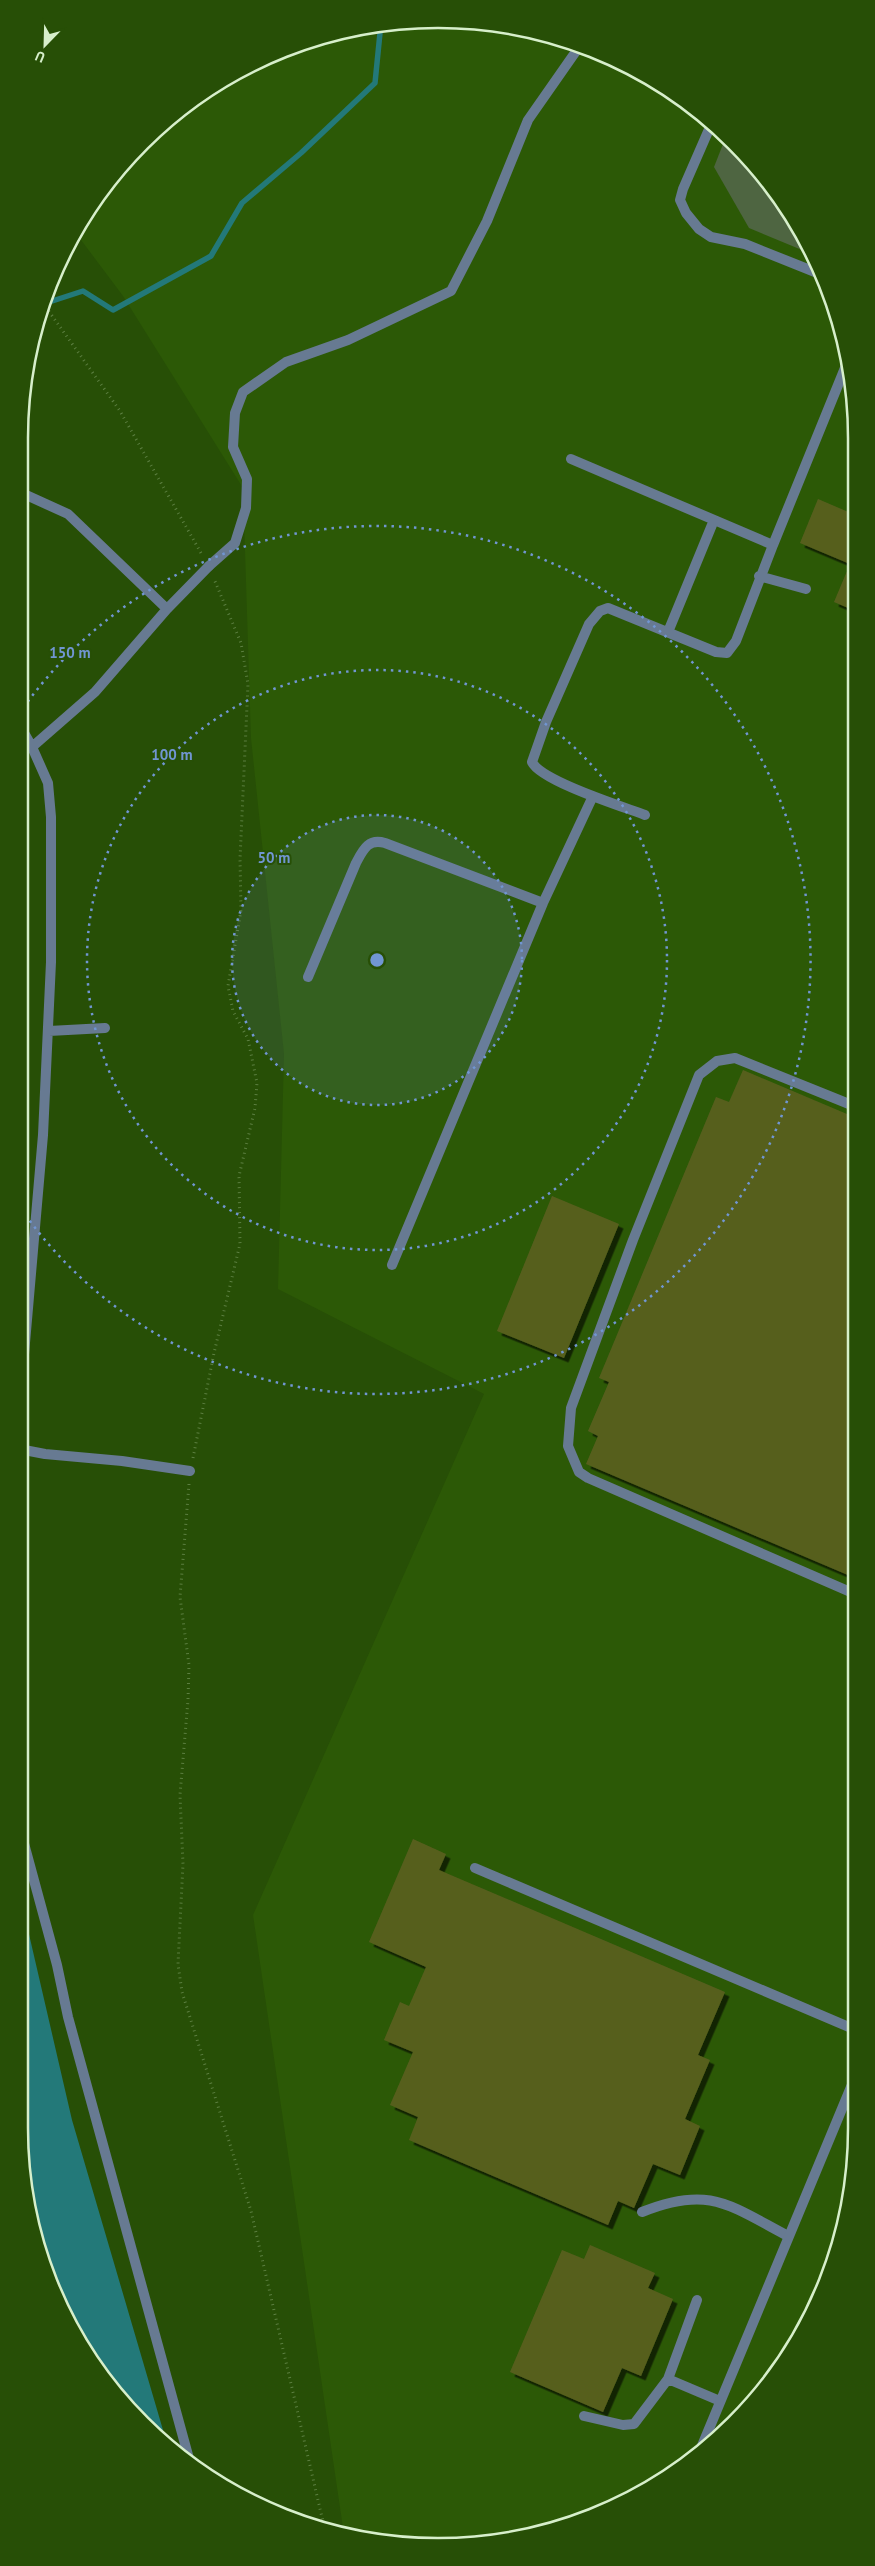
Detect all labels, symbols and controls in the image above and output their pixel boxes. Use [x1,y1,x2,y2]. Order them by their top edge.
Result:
north arrow [20,20,70,70]
text: U [32,47,47,67]
text: 150 m [49,643,91,662]
text: 100 m [151,745,193,764]
text: 50 m [258,848,290,867]
centre of rings [368,951,386,969]

